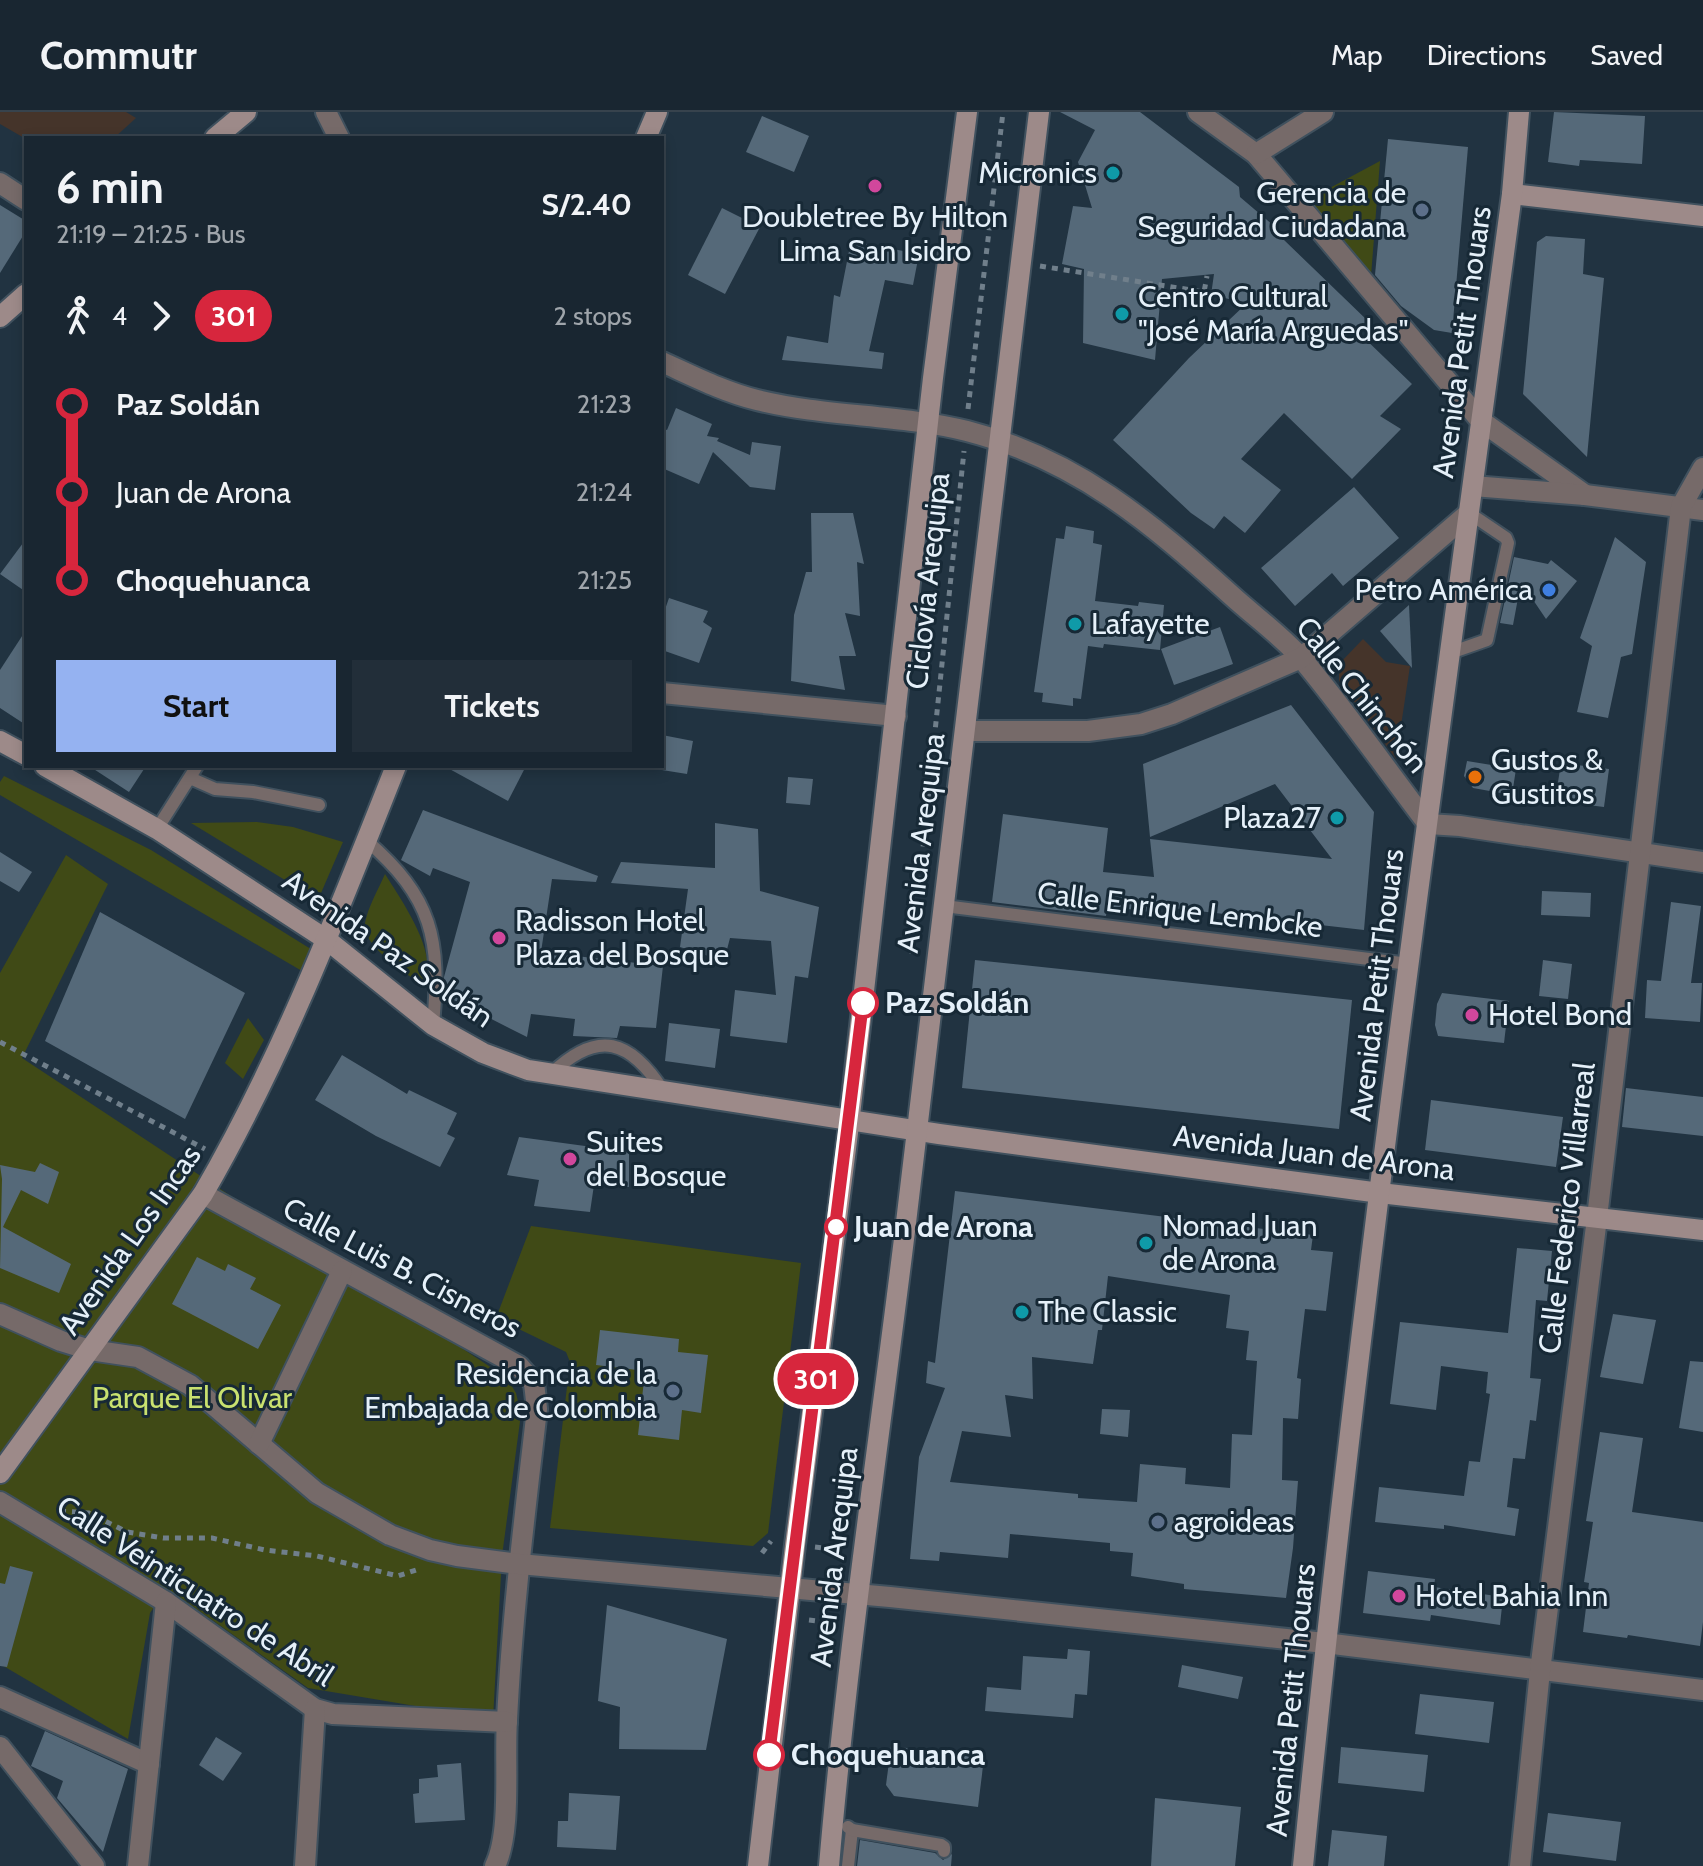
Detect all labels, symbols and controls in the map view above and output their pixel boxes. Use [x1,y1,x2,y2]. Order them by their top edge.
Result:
text: Commutr [40,32,197,79]
text: Map [1331,38,1383,72]
text: Directions [1427,38,1546,72]
text: Saved [1590,38,1663,72]
place label: Micronics [978,154,1097,191]
text: 6 min [56,161,164,214]
marker: Micronics [1104,164,1122,182]
place label: Gerencia de Seguridad Ciudadana [1137,174,1407,245]
marker: Doubletree By Hilton Lima San Isidro [866,177,884,195]
text: S/2.40 [541,186,632,223]
place label: Doubletree By Hilton Lima San Isidro [742,198,1008,269]
marker: Gerencia de Seguridad Ciudadana [1413,201,1431,219]
street label: Avenida Petit Thouars [1424,204,1499,480]
text: 21:19 – 21:25 · Bus [56,218,245,250]
place label: Centro Cultural "José María Arguedas" [1138,278,1408,349]
icon: walk [56,294,100,338]
icon: forward [139,294,183,338]
text: 301 [211,299,256,333]
text: 4 [112,300,127,332]
text: 2 stops [554,300,632,332]
marker: Centro Cultural "José María Arguedas" [1113,305,1131,323]
text: Paz Soldán [116,386,260,423]
text: 21:23 [577,388,632,420]
street label: Ciclovía Arequipa [898,470,957,691]
text: Juan de Arona [116,474,291,511]
text: 21:24 [576,476,632,508]
text: Choquehuanca [116,562,310,599]
text: 21:25 [577,564,632,596]
place label: Petro América [1354,571,1534,608]
marker: Petro América [1540,581,1558,599]
place label: Lafayette [1091,605,1210,642]
street label: Calle Chinchón [1288,609,1437,780]
marker: Lafayette [1066,615,1084,633]
button: Start [56,660,336,752]
button: Tickets [352,660,632,752]
street label: Avenida Arequipa [889,730,952,955]
place label: Gustos & Gustitos [1491,741,1603,812]
marker: Gustos & Gustitos [1466,768,1484,786]
place label: Plaza27 [1223,799,1321,836]
marker: Plaza27 [1328,809,1346,827]
street label: Avenida Petit Thouars [1341,847,1412,1123]
street label: Avenida Paz Soldán [276,862,501,1035]
street label: Calle Enrique Lembcke [1035,874,1325,945]
place label: Radisson Hotel Plaza del Bosque [515,902,729,973]
marker: Radisson Hotel Plaza del Bosque [490,929,508,947]
place label: Paz Soldán [885,984,1029,1021]
marker: Paz Soldán [848,988,878,1018]
place label: Hotel Bond [1488,996,1632,1033]
marker: Hotel Bond [1463,1006,1481,1024]
street label: Calle Federico Villarreal [1530,1060,1603,1356]
street label: Avenida Juan de Arona [1171,1117,1457,1188]
place label: Suites del Bosque [586,1123,726,1194]
street label: Avenida Los Incas [50,1138,209,1342]
marker: Suites del Bosque [561,1150,579,1168]
street label: Calle Luis B. Cisneros [277,1189,528,1346]
place label: Nomad Juan de Arona [1162,1207,1318,1278]
place label: Juan de Arona [853,1208,1033,1245]
marker: Juan de Arona [825,1216,847,1238]
marker: Nomad Juan de Arona [1137,1234,1155,1252]
place label: The Classic [1038,1293,1177,1330]
marker: The Classic [1013,1303,1031,1321]
line badge: 301 [770,1353,862,1405]
place label: Residencia de la Embajada de Colombia [364,1355,658,1426]
text: 301 [793,1362,839,1396]
park label: Parque El Olivar [92,1379,293,1416]
marker: Residencia de la Embajada de Colombia [664,1382,682,1400]
street label: Avenida Arequipa [802,1444,865,1669]
street label: Calle Veinticuatro de Abril [50,1487,341,1694]
place label: agroideas [1174,1503,1294,1540]
marker: agroideas [1149,1513,1167,1531]
street label: Avenida Petit Thouars [1258,1562,1323,1838]
place label: Hotel Bahia Inn [1415,1577,1608,1614]
marker: Hotel Bahia Inn [1390,1587,1408,1605]
place label: Choquehuanca [791,1736,985,1773]
marker: Choquehuanca [754,1740,784,1770]

